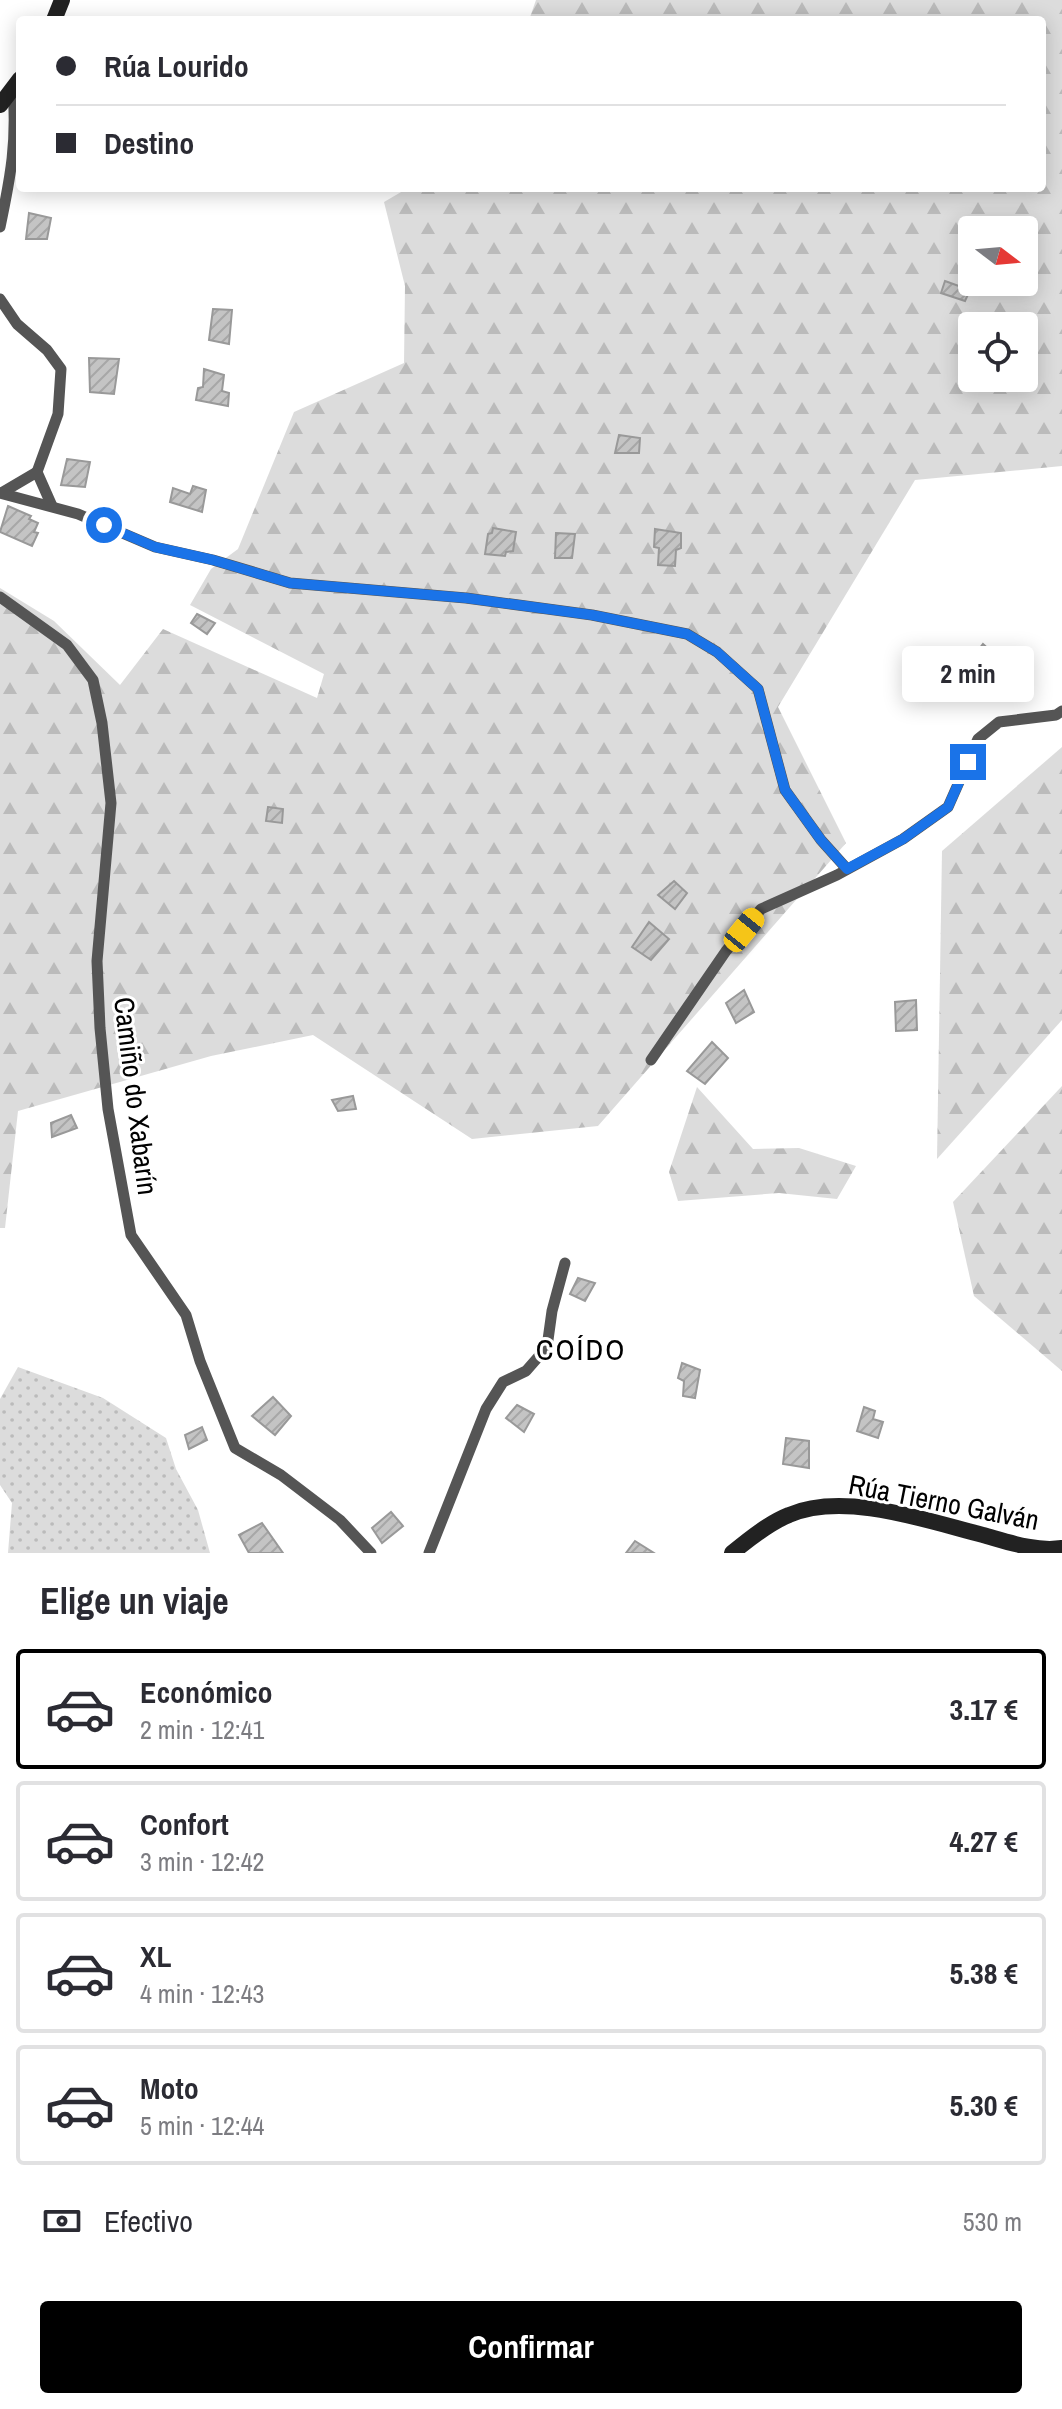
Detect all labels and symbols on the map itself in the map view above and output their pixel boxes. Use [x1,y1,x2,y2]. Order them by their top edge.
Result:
north arrow [958,216,1038,296]
route start [86,507,122,543]
callout: 2 min [902,646,1034,702]
route end [950,744,986,780]
car [720,904,768,956]
street label: Camiño do Xabarín [105,995,167,1197]
district label: COÍDO [536,1329,626,1369]
street label: Rúa Tierno Galván [846,1465,1042,1539]

